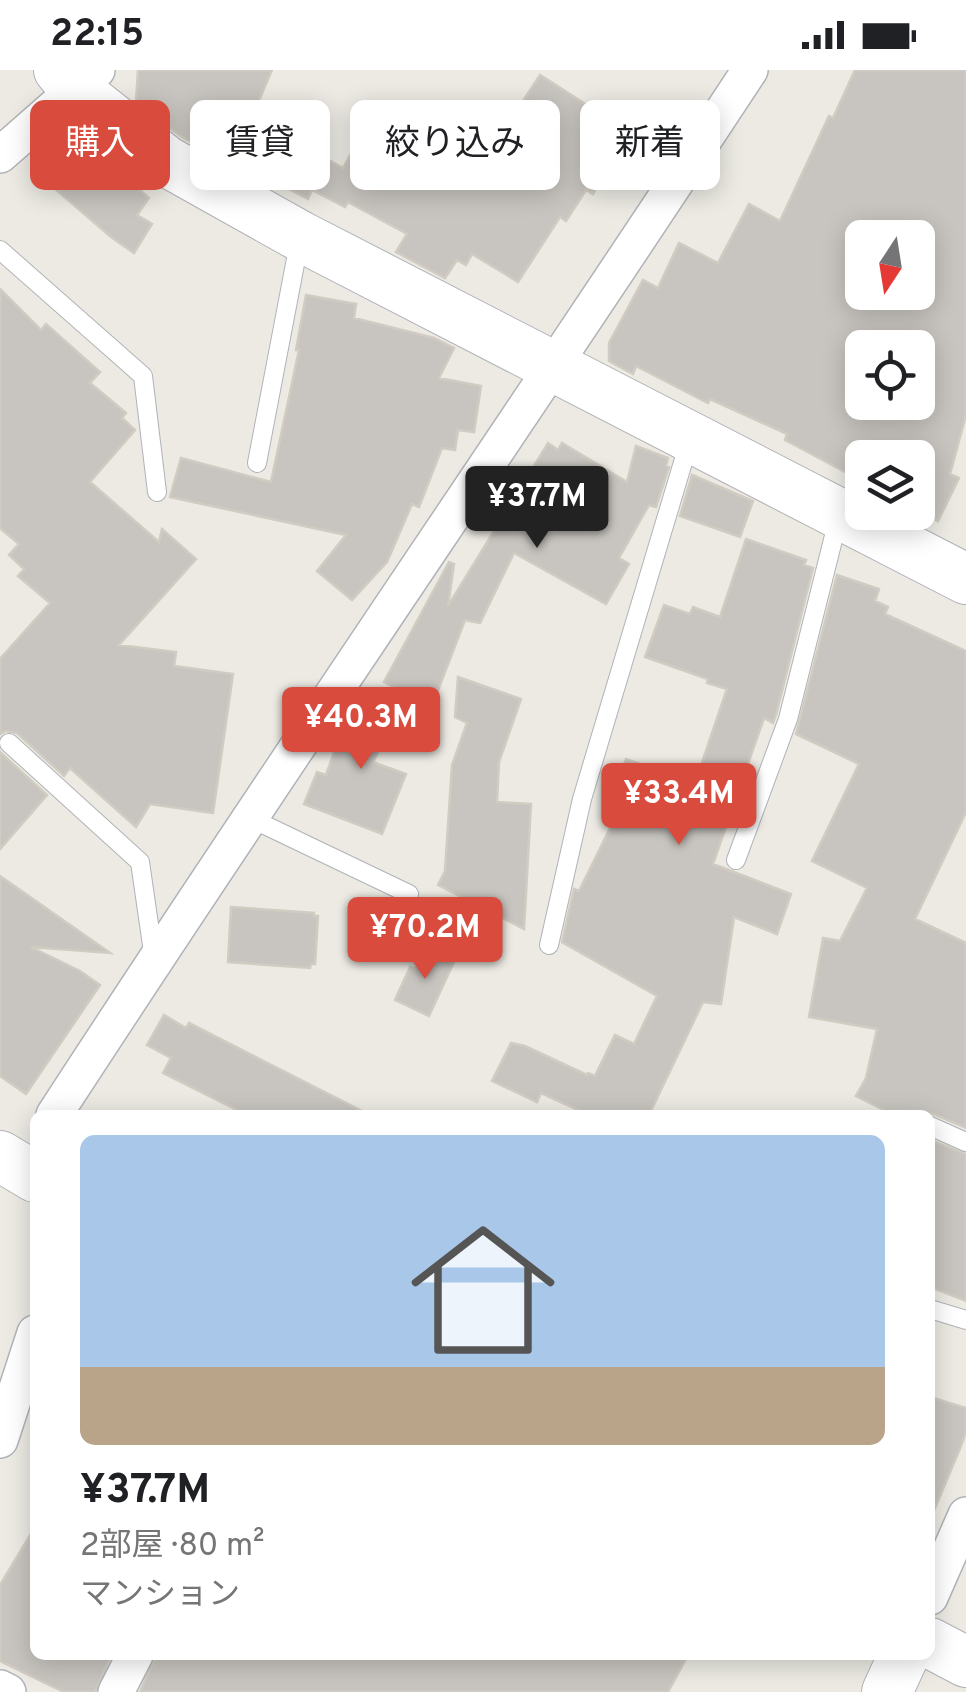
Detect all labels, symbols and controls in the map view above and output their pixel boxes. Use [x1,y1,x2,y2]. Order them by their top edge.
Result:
text: 22:15 [50,11,144,60]
chip: 購入 [30,100,170,190]
chip: 賃貸 [190,100,330,190]
chip: 絞り込み [350,100,560,190]
chip: 新着 [580,100,720,190]
north arrow [845,220,935,310]
map controls [845,220,935,530]
button: locate [845,330,935,420]
button: layers [845,440,935,530]
pin: ¥37.7M [456,466,618,551]
text: ¥37.7M [487,478,587,518]
pin: ¥40.3M [280,687,442,772]
text: ¥40.3M [304,699,418,739]
pin: ¥33.4M [598,763,760,848]
text: ¥33.4M [623,775,735,815]
pin: ¥70.2M [344,897,506,982]
text: ¥70.2M [370,909,480,949]
icon: home [393,1200,573,1380]
text: ¥37.7M [80,1465,210,1518]
text: 2部屋 · 80 m² [80,1527,265,1567]
text: マンション [80,1576,240,1616]

